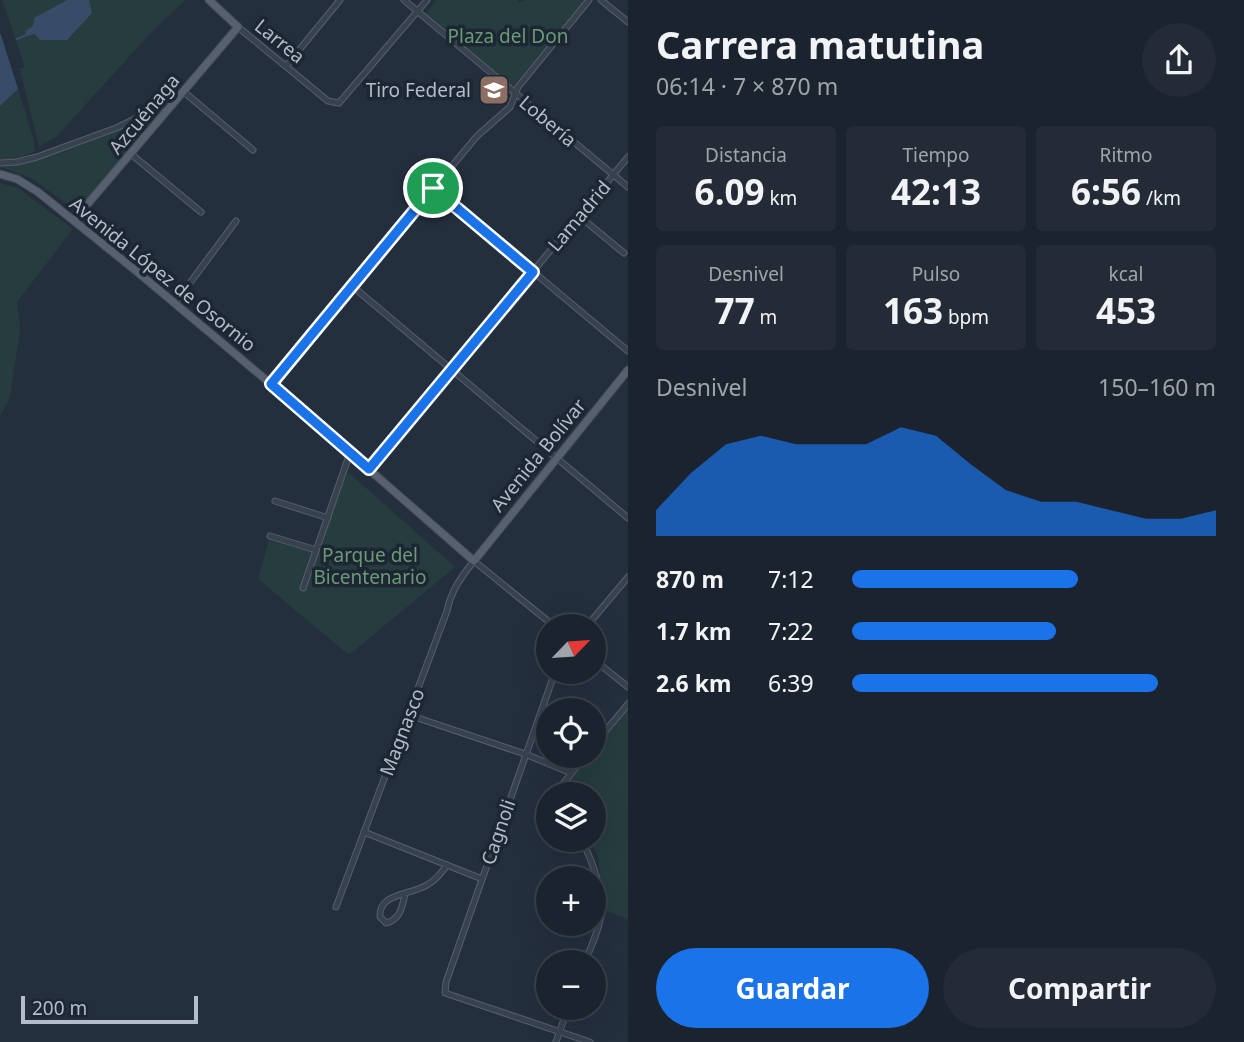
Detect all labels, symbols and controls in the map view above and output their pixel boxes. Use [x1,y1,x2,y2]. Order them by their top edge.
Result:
street label: Larrea [250,13,310,69]
text: Carrera matutina [656,18,984,70]
park label: Plaza del Don [448,23,568,49]
button: share [1142,23,1216,97]
street label: Azcuénaga [103,68,185,160]
text: 06:14 · 7 × 870 m [656,70,838,102]
school or university icon: Tiro Federal [477,73,511,107]
place label: Tiro Federal [366,77,471,103]
street label: Lobería [514,89,582,153]
text: Distancia [705,142,787,168]
text: Tiempo [902,142,970,168]
text: Ritmo [1100,142,1152,168]
pin [403,158,463,218]
text: 6.09 [695,168,765,215]
text: 42:13 [891,168,981,215]
text: 6:56 [1071,168,1141,215]
icon: arrive [414,169,452,207]
street label: Lamadrid [542,175,616,257]
text: km [765,185,797,211]
text: /km [1141,185,1181,211]
street label: Avenida López de Osornio [64,191,262,357]
text: Desnivel [708,261,784,287]
text: Pulso [912,261,960,287]
text: kcal [1109,261,1143,287]
text: 77 [715,287,755,334]
text: 163 [883,287,943,334]
text: 453 [1096,287,1156,334]
text: m [755,304,777,330]
text: bpm [943,304,989,330]
text: Desnivel [656,371,748,403]
text: 150–160 m [1098,371,1216,403]
street label: Avenida Bolívar [484,393,592,517]
park label: Parque del Bicentenario [313,542,427,590]
text: 870 m [656,563,724,595]
text: 7:12 [768,563,814,595]
north arrow [536,614,606,684]
map controls [536,614,606,1020]
text: 1.7 km [656,615,731,647]
text: 7:22 [768,615,814,647]
text: 2.6 km [656,667,731,699]
text: 6:39 [768,667,814,699]
street label: Magnasco [373,685,431,779]
button: locate [536,698,606,768]
button: layers [536,782,606,852]
street label: Cagnoli [475,796,521,868]
button: + [536,866,606,936]
button: Guardar [656,948,929,1028]
button: Compartir [943,948,1216,1028]
button: − [536,950,606,1020]
scale bar [21,993,198,1025]
text: 200 m [32,995,87,1021]

